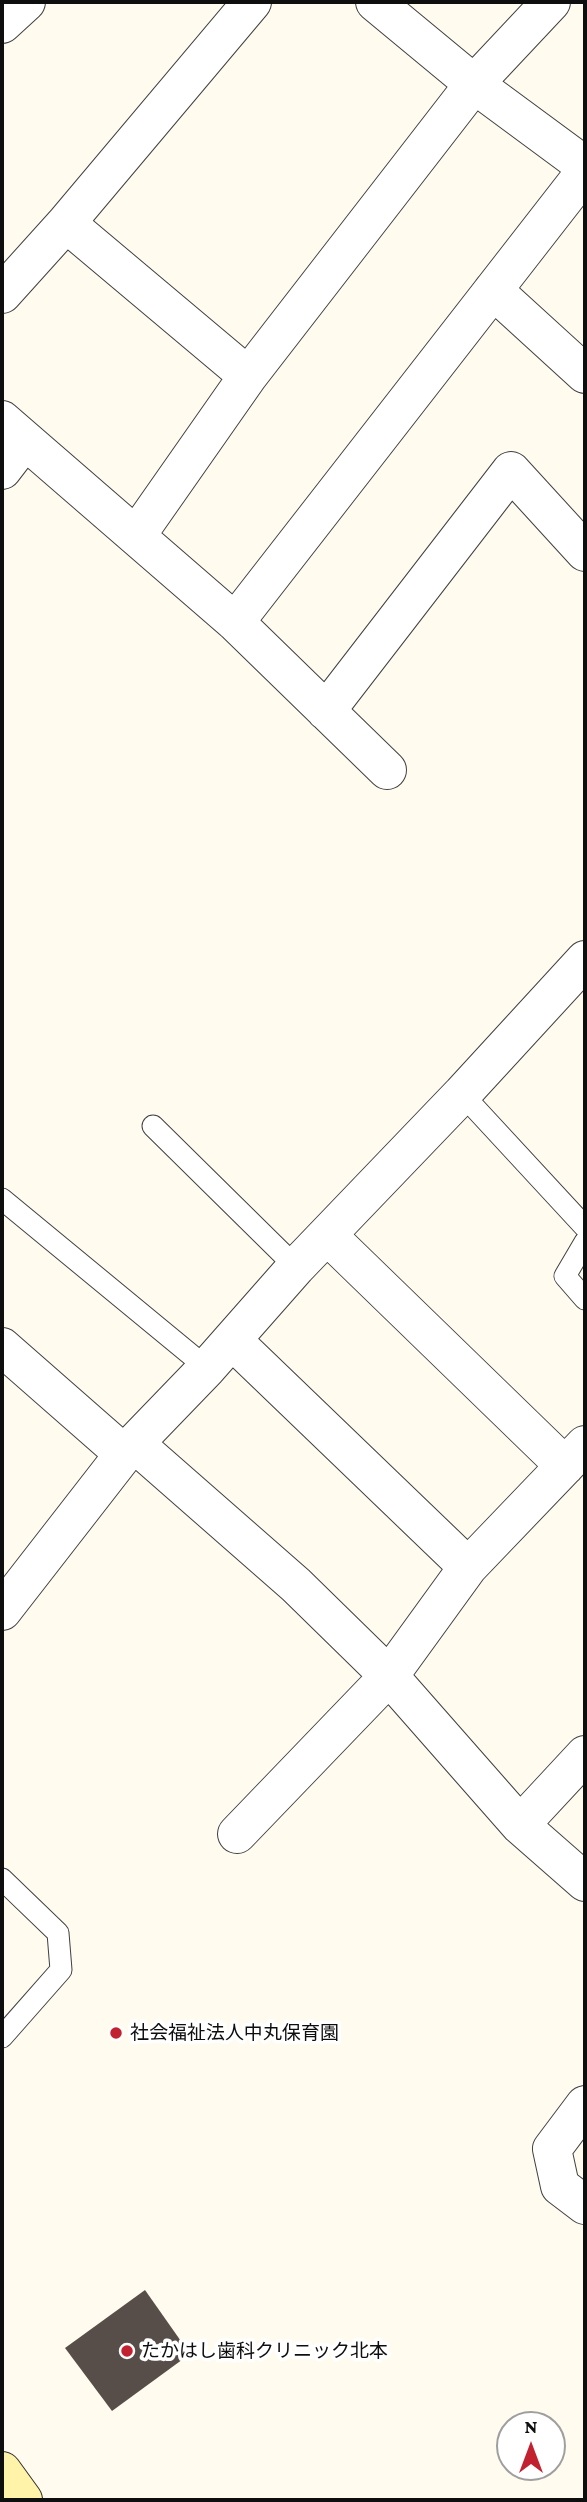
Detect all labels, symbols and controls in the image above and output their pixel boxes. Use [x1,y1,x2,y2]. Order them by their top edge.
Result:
place label: 社会福祉法人中丸保育園 [130,2022,339,2044]
marker: 社会福祉法人中丸保育園 [108,2025,124,2041]
place label: たかはし歯科クリニック北本 [141,2340,388,2362]
marker: たかはし歯科クリニック北本 [119,2343,135,2359]
north arrow [496,2411,566,2481]
text: N [525,2416,537,2437]

